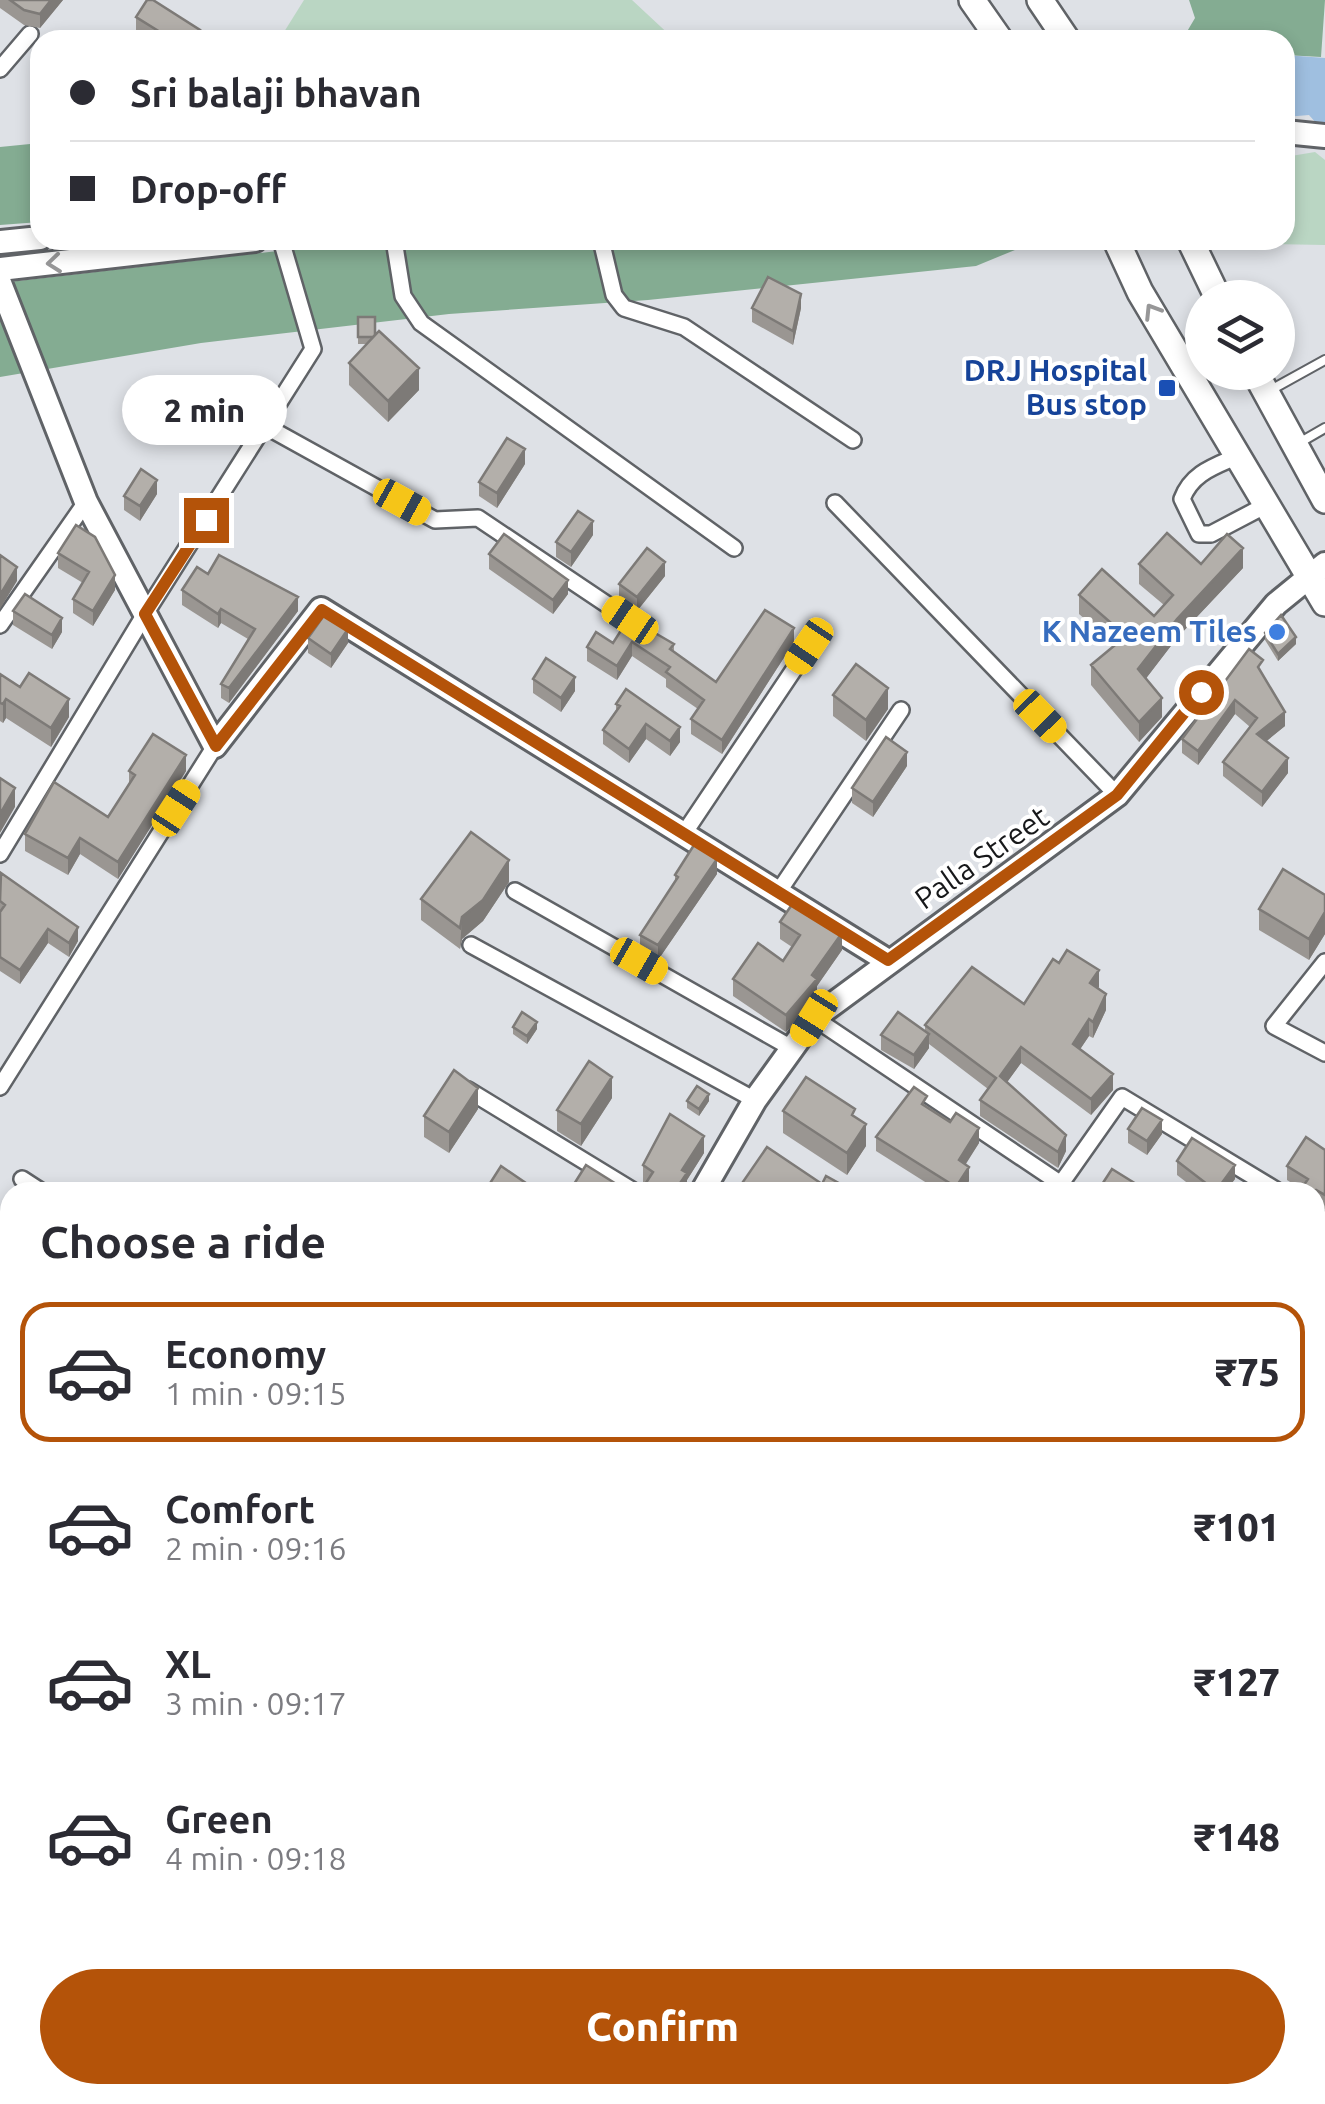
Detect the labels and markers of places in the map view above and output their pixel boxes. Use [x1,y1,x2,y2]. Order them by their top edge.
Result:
place label: DRJ Hospital Bus stop [964,353,1147,421]
marker: DRJ Hospital Bus stop [1156,377,1178,399]
place label: K Nazeem Tiles [1042,614,1257,648]
marker: K Nazeem Tiles [1266,621,1288,643]

